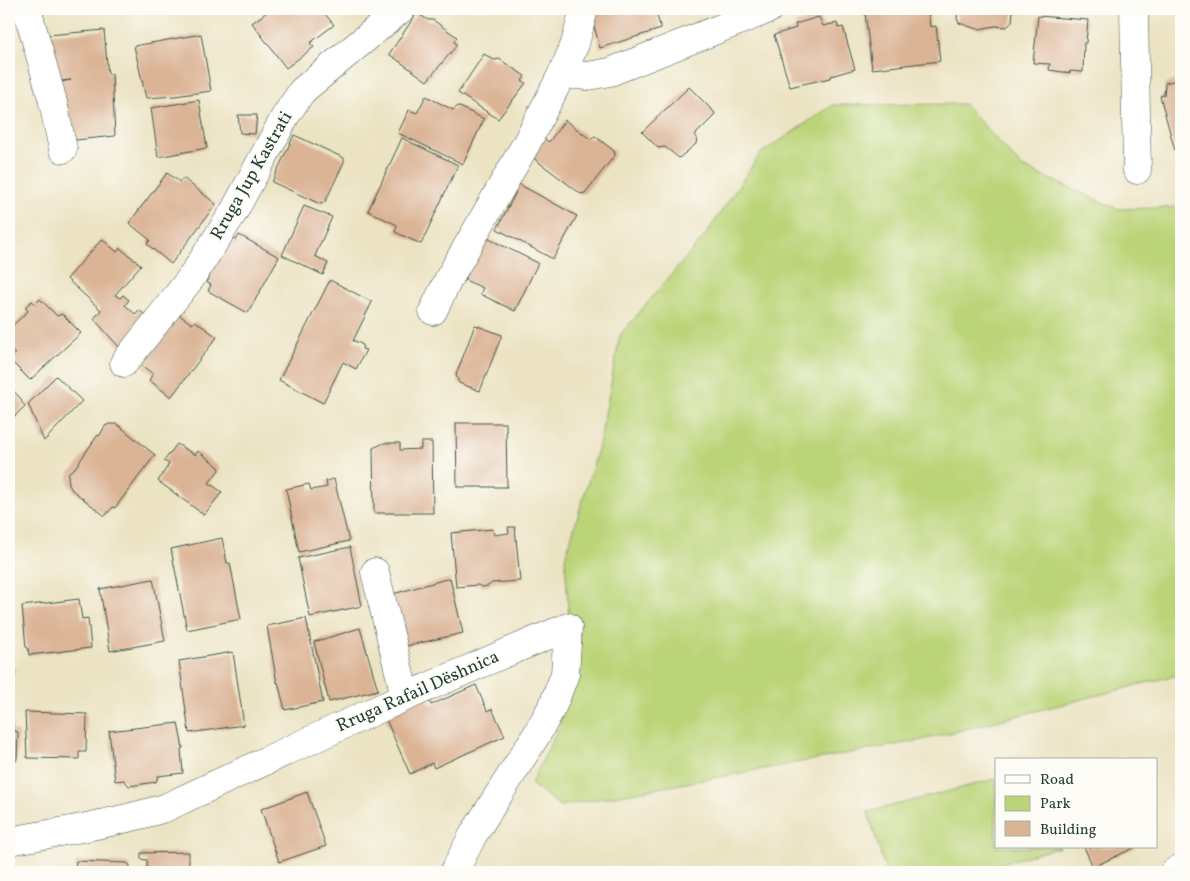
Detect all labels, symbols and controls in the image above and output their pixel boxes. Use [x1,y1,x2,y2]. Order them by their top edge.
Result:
street label: Rruga Jup Kastrati [205,107,299,245]
street label: Rruga Rafail Dëshnica [333,645,503,739]
legend [995,758,1158,848]
text: Road [1040,770,1074,791]
text: Park [1040,794,1071,815]
text: Building [1040,820,1097,841]

